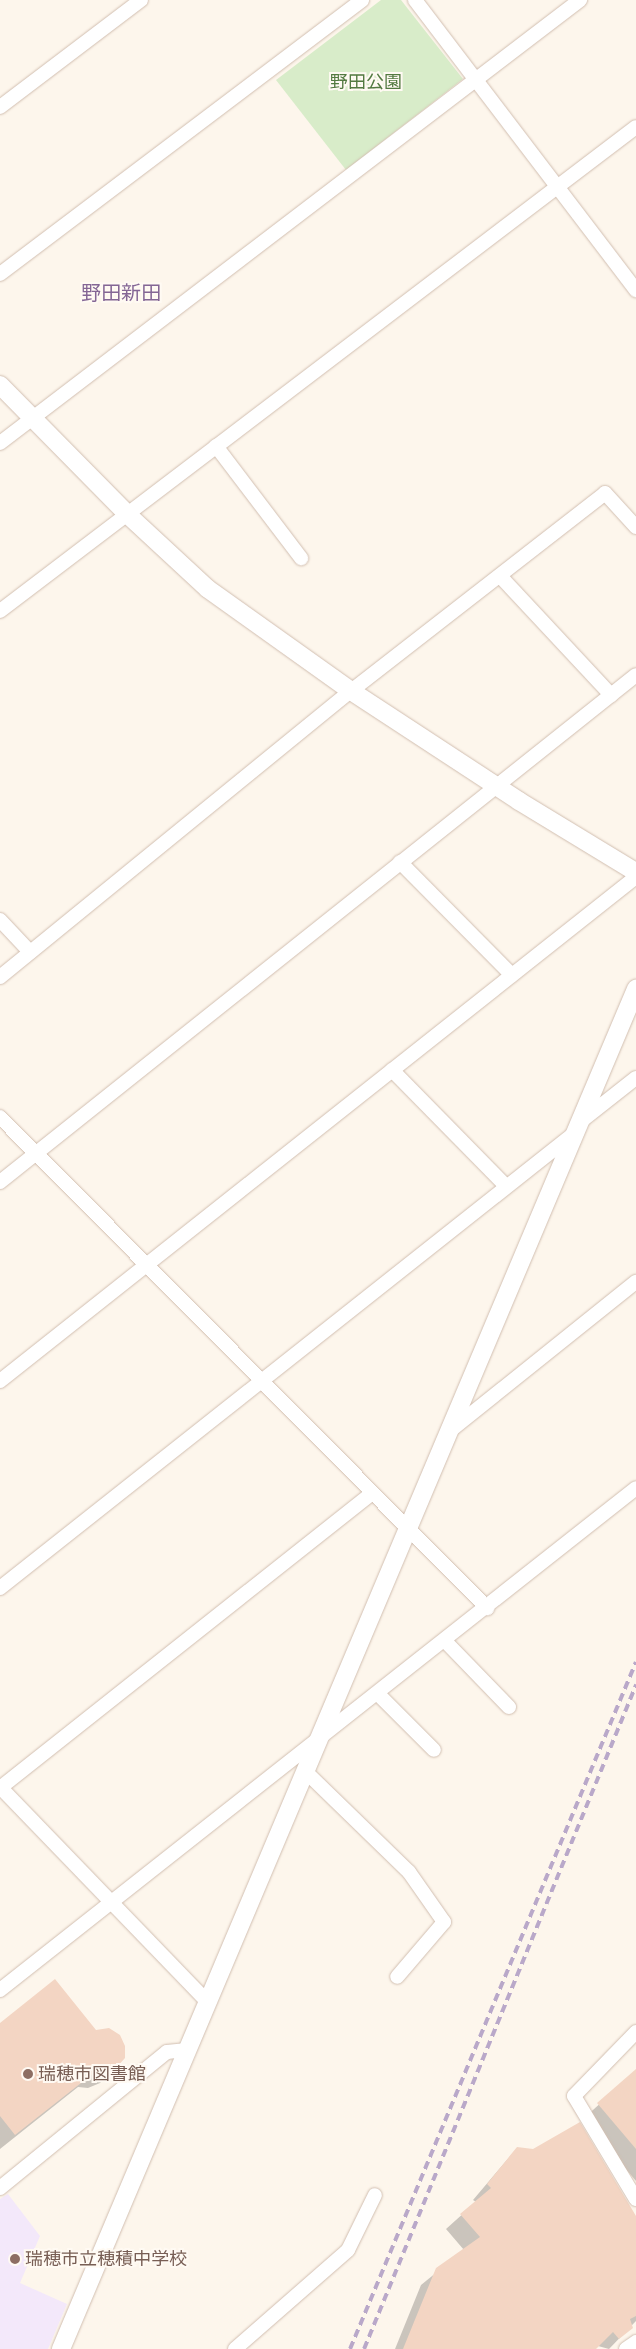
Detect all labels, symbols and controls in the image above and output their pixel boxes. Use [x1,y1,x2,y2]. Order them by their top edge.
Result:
park label: 野田公園 [330,71,402,93]
district label: 野田新田 [81,281,161,305]
place label: 瑞穂市図書館 [38,2063,146,2085]
marker: 瑞穂市図書館 [22,2068,34,2080]
place label: 瑞穂市立穂積中学校 [25,2248,187,2270]
marker: 瑞穂市立穂積中学校 [9,2253,21,2265]

